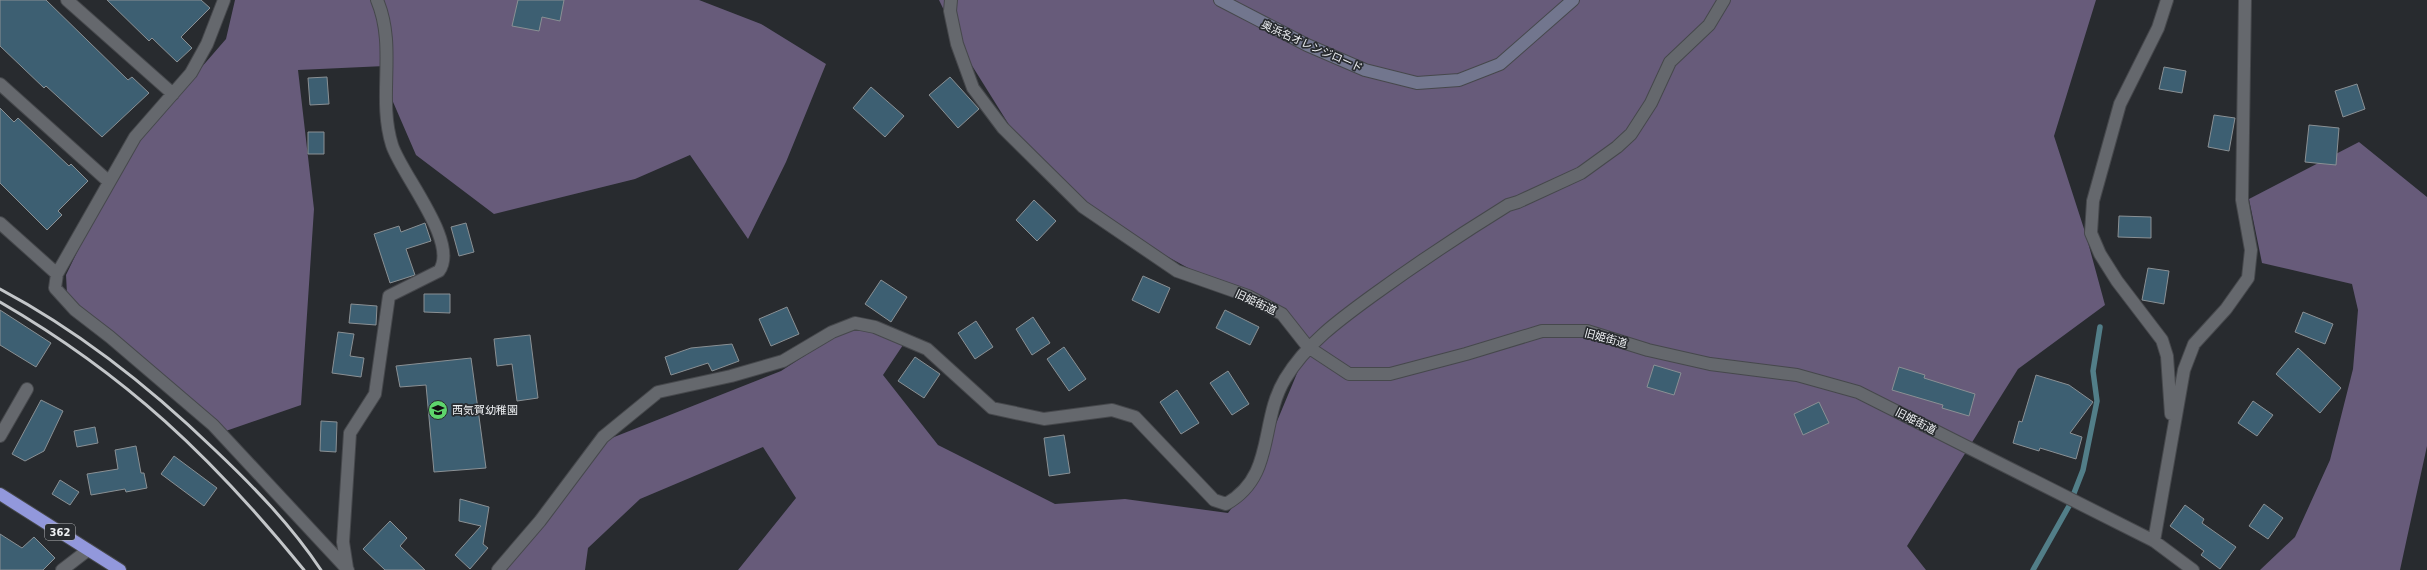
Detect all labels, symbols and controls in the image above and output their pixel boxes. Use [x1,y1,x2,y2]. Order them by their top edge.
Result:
street label: 奥浜名オレンジロード [1259,18,1365,75]
street label: 旧姫街道 [1233,287,1278,318]
street label: 旧姫街道 [1583,327,1629,350]
school or university icon: 西気賀幼稚園 [427,399,449,421]
place label: 西気賀幼稚園 [452,404,518,417]
street label: 旧姫街道 [1893,406,1938,437]
road number: 362 [45,524,75,540]

